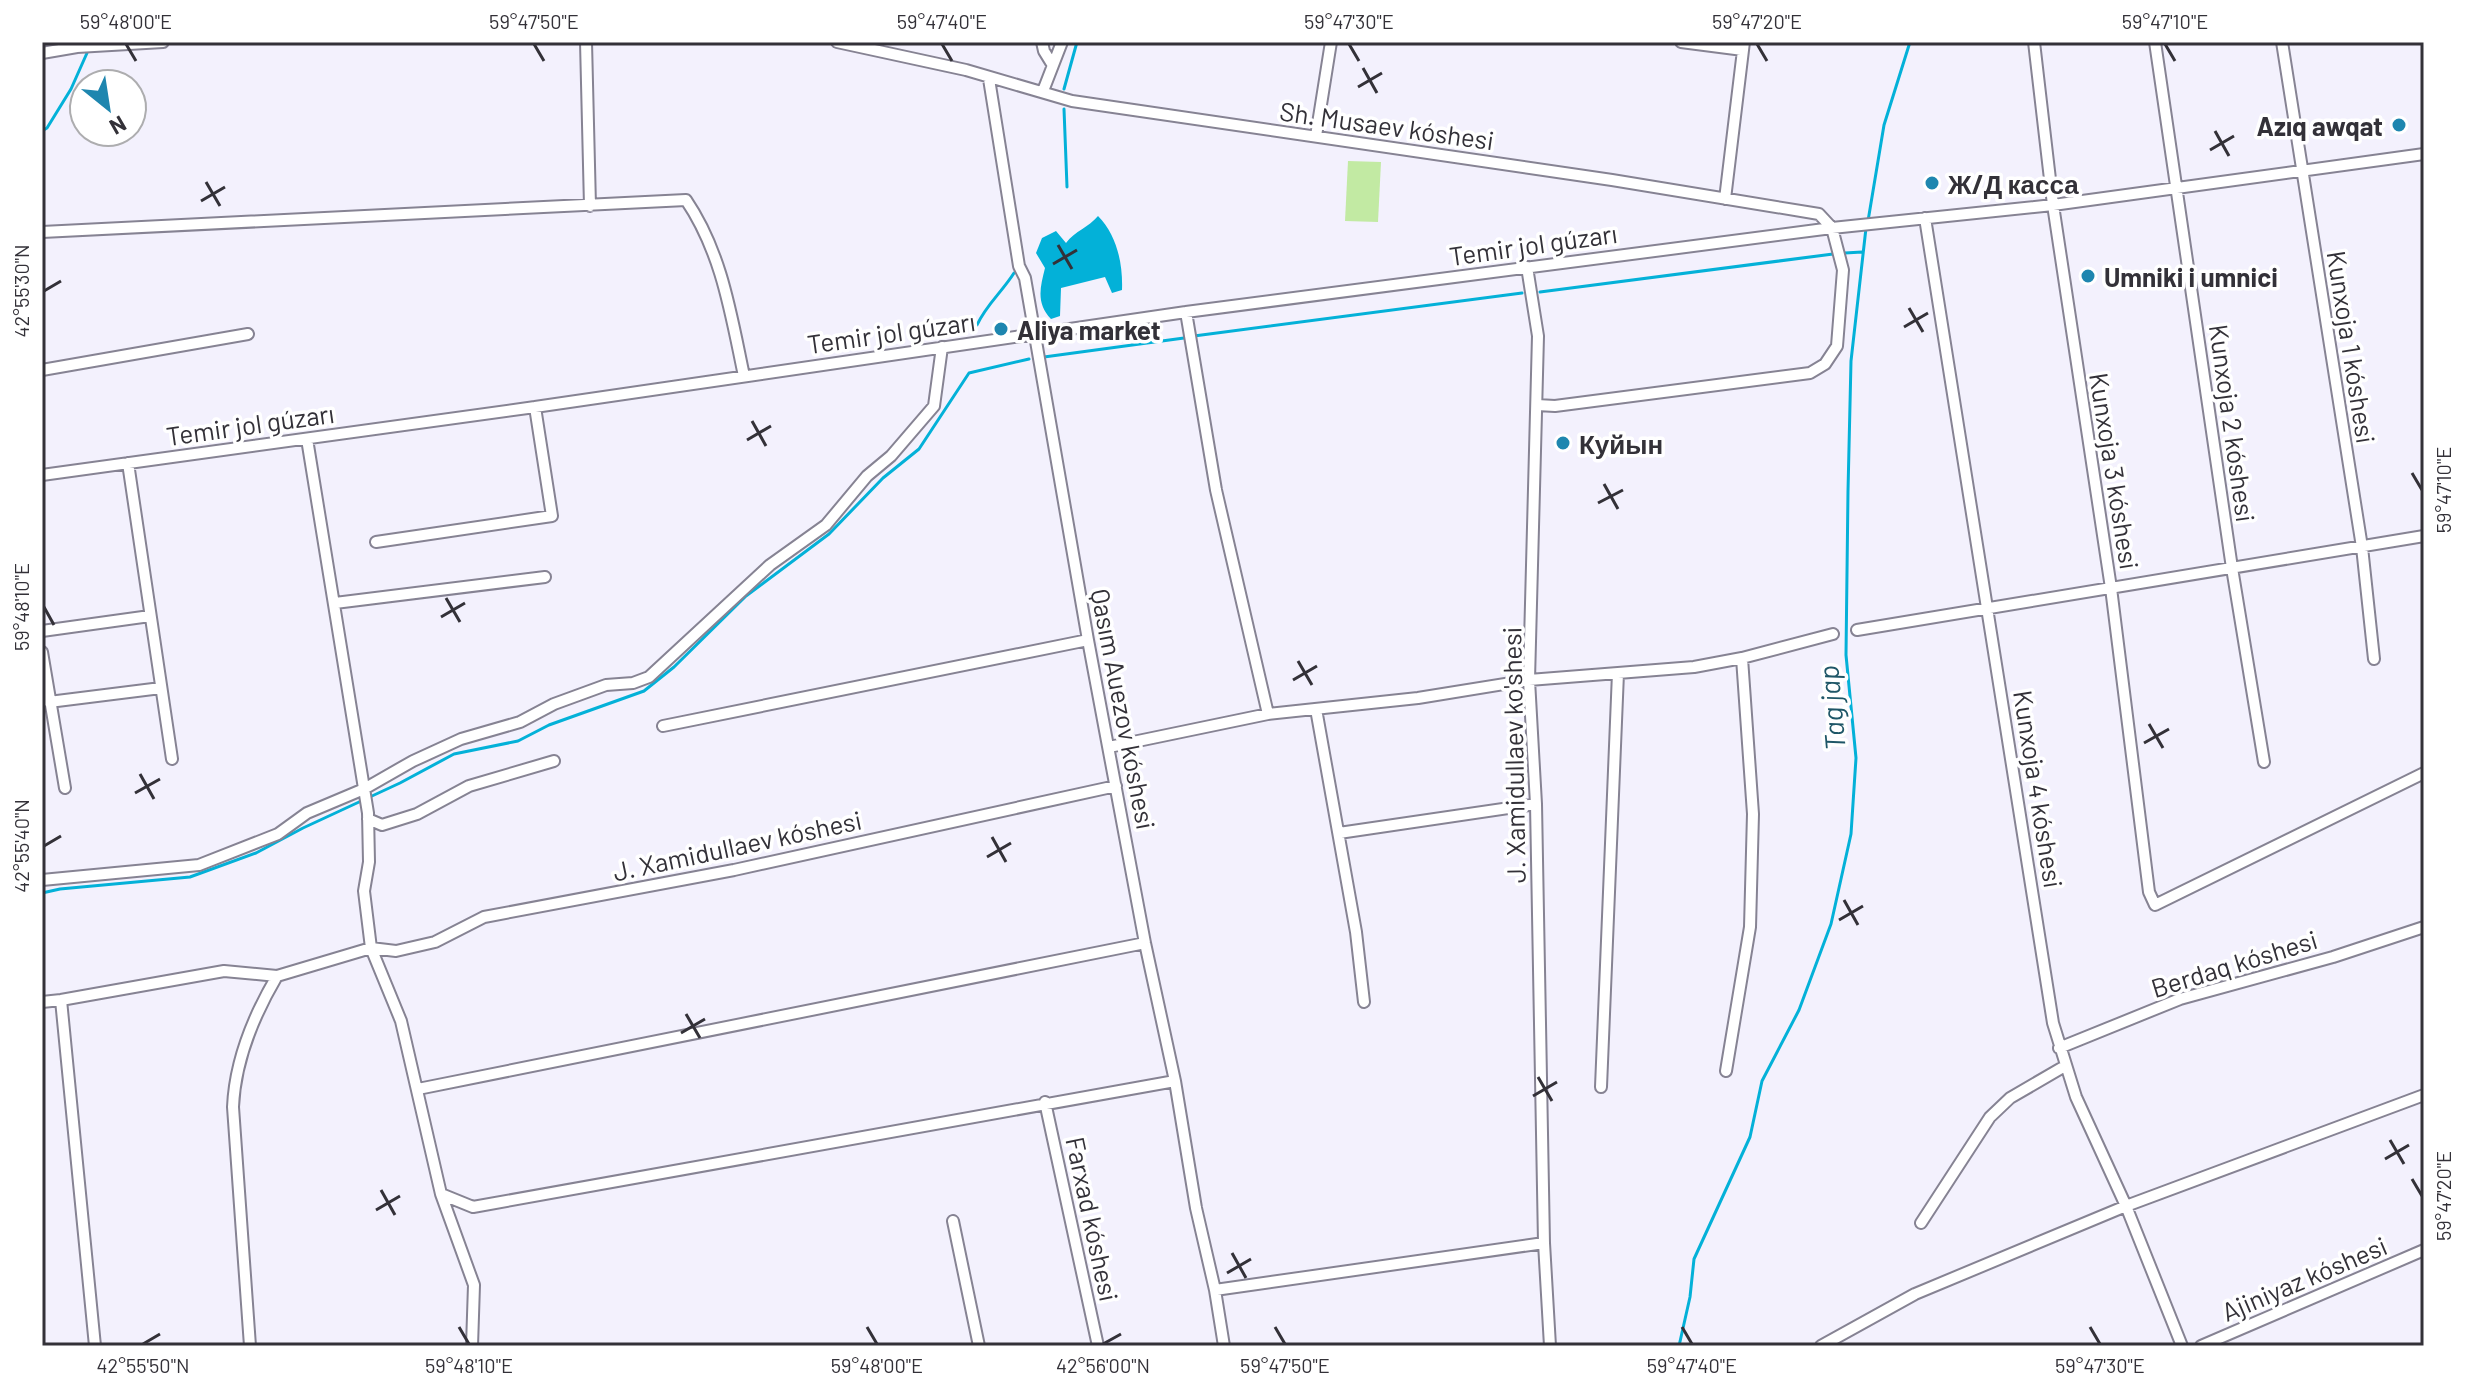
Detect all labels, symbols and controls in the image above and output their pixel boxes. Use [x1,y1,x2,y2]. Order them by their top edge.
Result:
text: 59°48'00"E [80,9,172,33]
text: 59°47'50"E [489,9,579,33]
text: 59°47'40"E [897,9,987,33]
text: 59°47'30"E [1304,9,1394,33]
text: 59°47'20"E [1712,9,1802,33]
text: 59°47'10"E [2122,9,2208,33]
north arrow [68,68,148,148]
street label: Sh. Musaev kóshesi [1278,95,1496,155]
place label: Azıq awqat [2257,110,2383,141]
text: N [106,111,131,141]
marker: Azıq awqat [2390,116,2408,134]
place label: Ж/Д касса [1947,168,2079,199]
marker: Ж/Д касса [1923,174,1941,192]
street label: Temir jol gúzarı [1447,217,1619,271]
text: 42°55'30"N [9,245,33,337]
street label: Kunxoja 1 kóshesi [2321,248,2383,446]
place label: Umniki i umnici [2104,261,2278,292]
marker: Umniki i umnici [2079,267,2097,285]
street label: Temir jol gúzarı [805,305,977,359]
place label: Aliya market [1017,314,1161,345]
marker: Aliya market [992,320,1010,338]
street label: Kunxoja 2 kóshesi [2204,322,2262,524]
street label: Kunxoja 3 kóshesi [2084,370,2146,572]
street label: Temir jol gúzarı [164,397,336,451]
place label: Куйын [1579,428,1663,459]
marker: Куйын [1554,434,1572,452]
text: 59°47'10"E [2431,447,2455,533]
text: 59°48'10"E [9,563,33,651]
street label: Qasım Auezov kóshesi [1085,586,1163,832]
street label: J. Xamidullaev ko'shesi [1495,627,1531,883]
water label: Tag jap [1810,664,1852,752]
street label: Kunxoja 4 kóshesi [2008,688,2070,890]
text: 42°55'40"N [9,799,33,893]
street label: J. Xamidullaev kóshesi [610,803,864,887]
street label: Berdaq kóshesi [2147,923,2321,1003]
street label: Farxad kóshesi [1060,1134,1126,1304]
text: 59°47'20"E [2431,1151,2455,1241]
street label: Ajiniyaz kóshesi [2217,1229,2391,1327]
text: 42°55'50"N [97,1353,189,1377]
text: 59°48'10"E [425,1353,513,1377]
text: 59°48'00"E [831,1353,923,1377]
text: 42°56'00"N [1056,1353,1150,1377]
text: 59°47'50"E [1240,1353,1330,1377]
text: 59°47'40"E [1647,1353,1737,1377]
text: 59°47'30"E [2055,1353,2145,1377]

